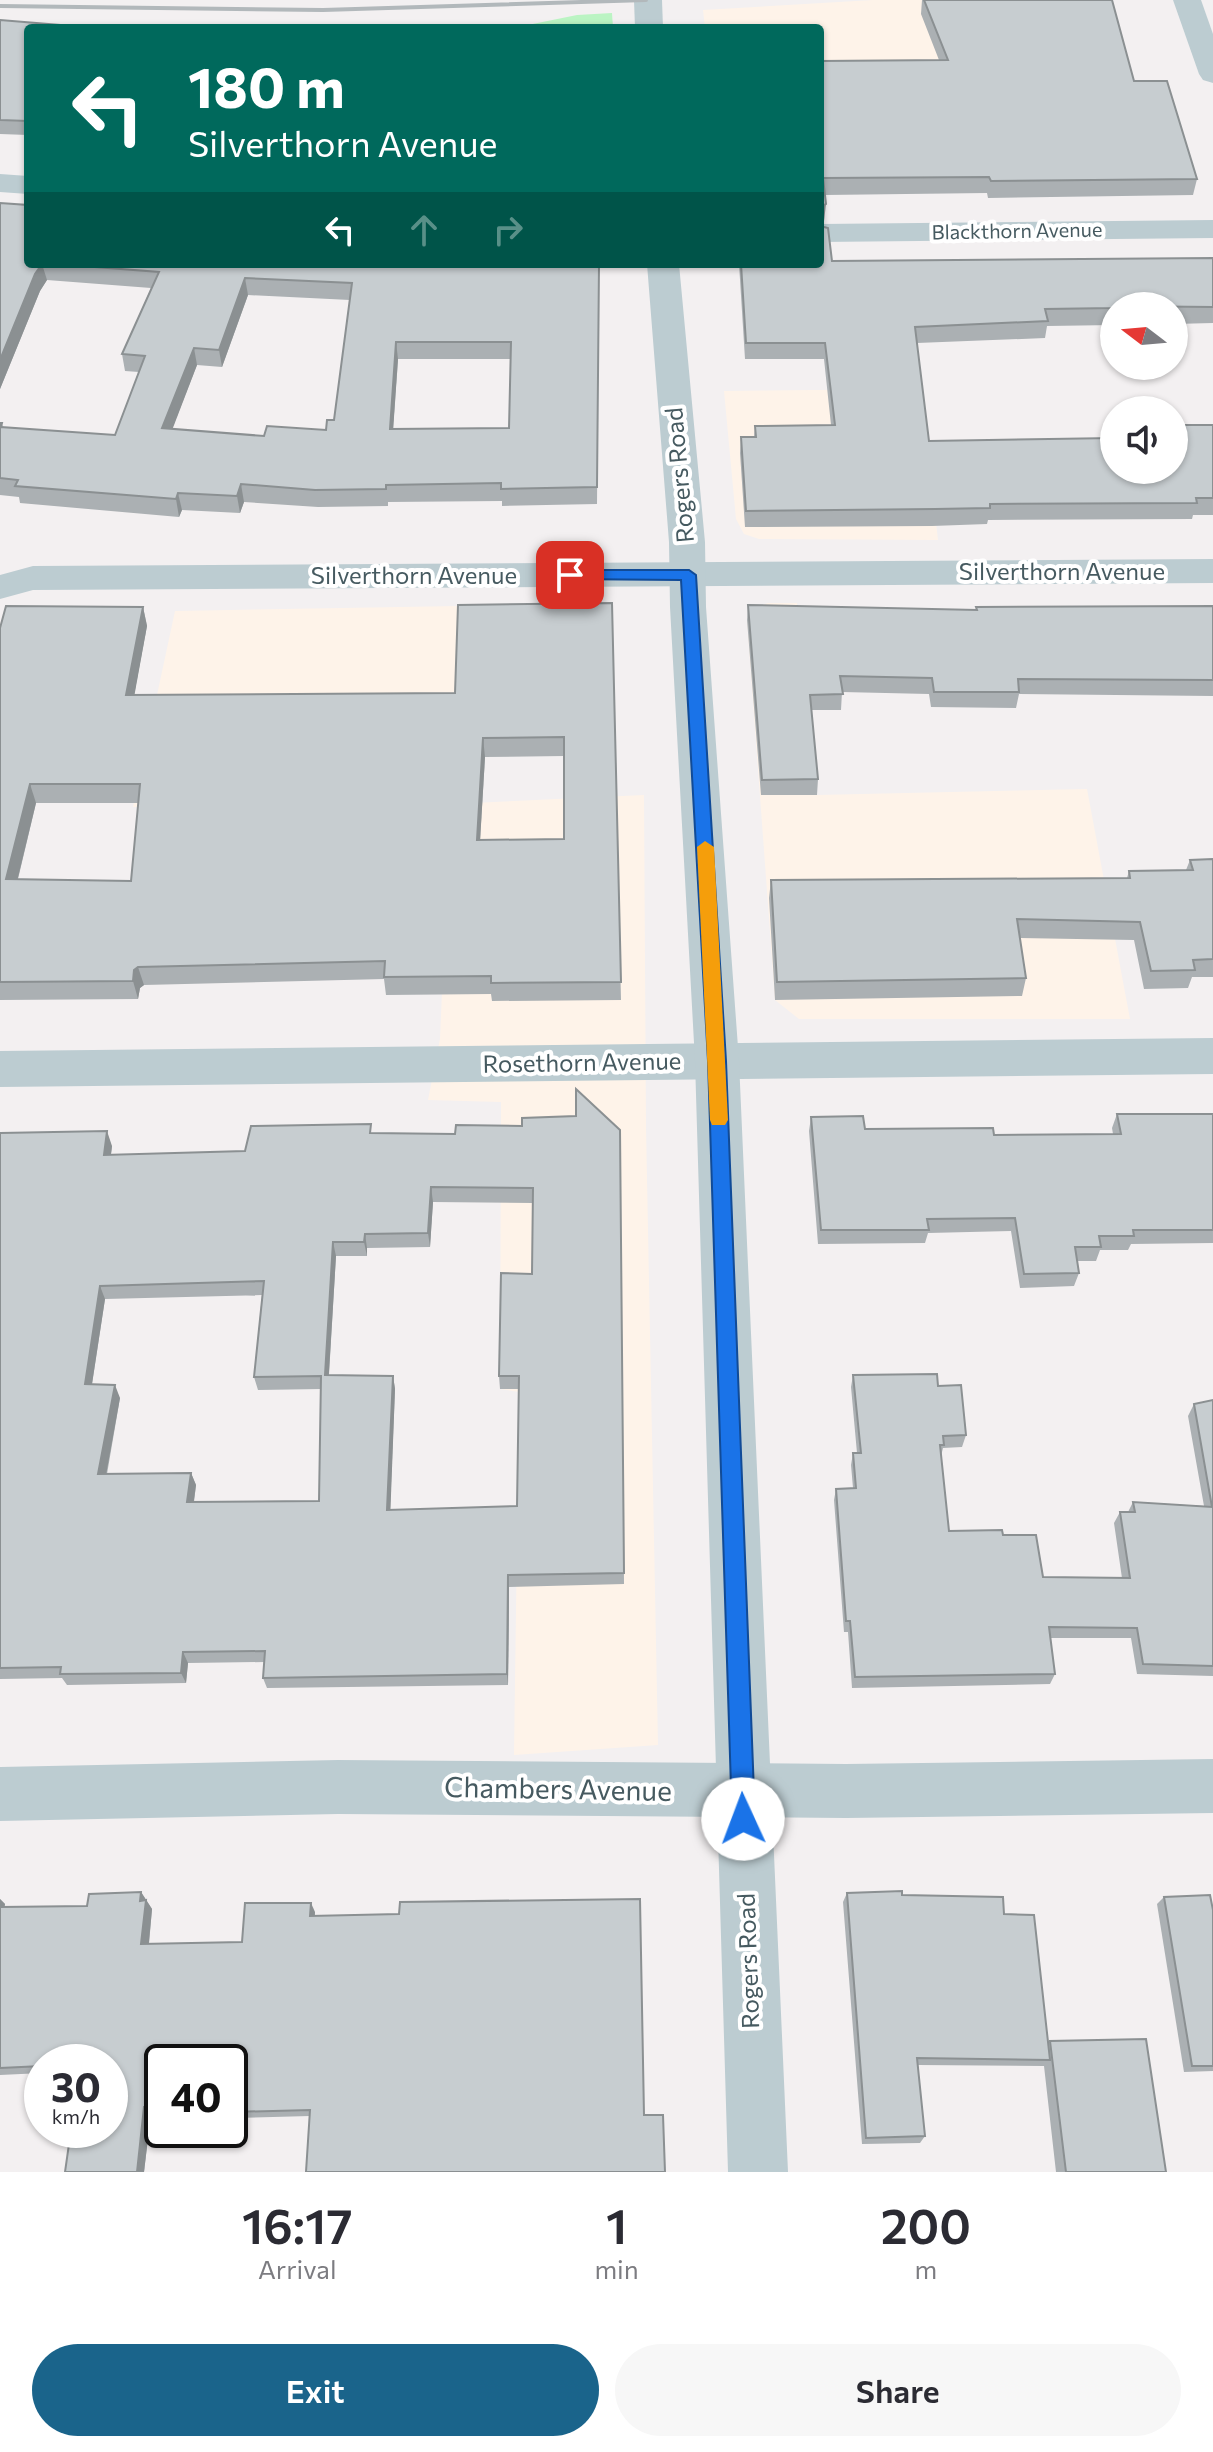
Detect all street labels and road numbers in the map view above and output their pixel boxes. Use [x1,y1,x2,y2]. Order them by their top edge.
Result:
street label: Blackthorn Avenue [931,217,1103,243]
street label: Rogers Road [658,406,699,544]
street label: Silverthorn Avenue [959,556,1165,585]
street label: Silverthorn Avenue [311,560,517,589]
street label: Rosethorn Avenue [482,1045,682,1078]
street label: Chambers Avenue [444,1769,672,1807]
street label: Rogers Road [731,1893,764,2029]

